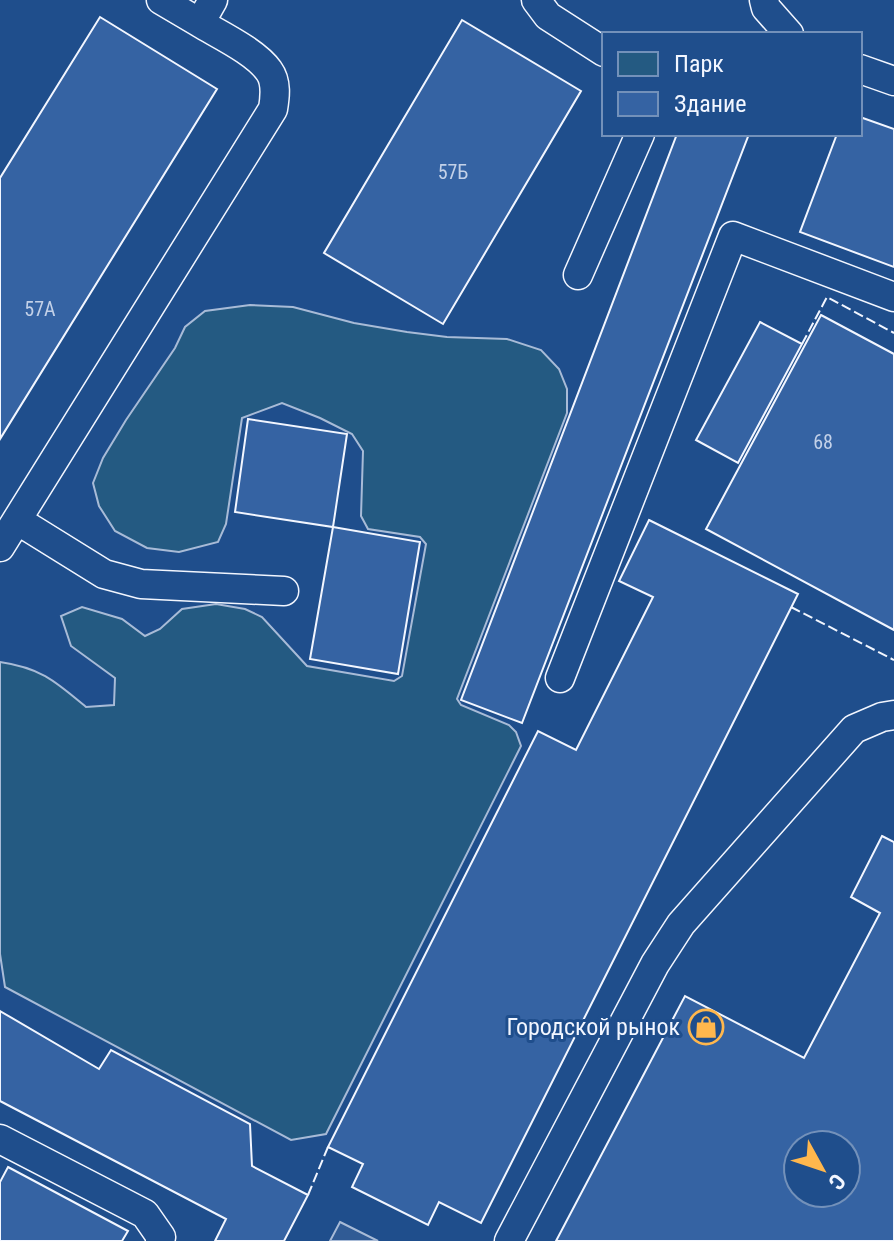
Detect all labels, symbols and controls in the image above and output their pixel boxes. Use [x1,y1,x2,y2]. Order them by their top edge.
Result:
legend [602,32,862,136]
text: Парк [674,50,724,78]
text: Здание [674,90,746,118]
house number: 57Б [438,160,468,184]
house number: 57А [24,297,56,321]
house number: 68 [813,430,833,454]
shop icon: Городской рынок [687,1008,725,1046]
place label: Городской рынок [506,1013,680,1041]
north arrow [782,1129,862,1209]
text: С [823,1169,851,1194]

